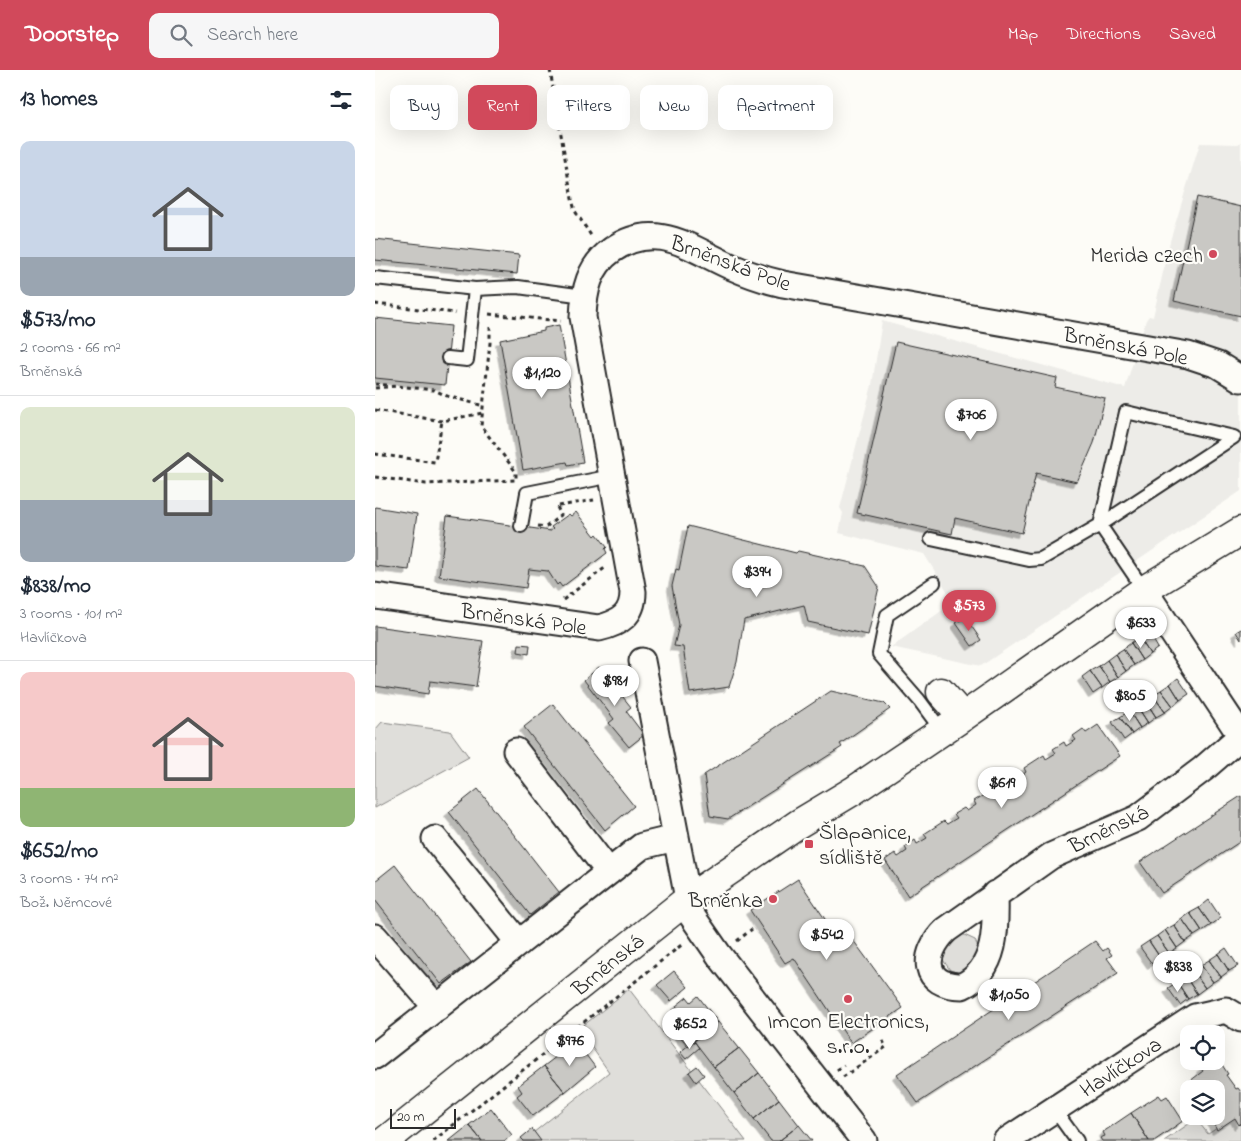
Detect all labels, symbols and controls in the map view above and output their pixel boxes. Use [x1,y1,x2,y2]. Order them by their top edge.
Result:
search box [149,13,499,58]
text: Doorstep [25,18,119,53]
icon: search [167,21,195,49]
text: Search here [207,22,298,49]
text: Map [1008,22,1038,48]
text: Directions [1066,22,1141,48]
text: Saved [1169,22,1216,48]
text: 13 homes [20,85,98,115]
chip: Buy [390,85,458,130]
chip: Rent [468,85,537,130]
chip: Filters [547,85,630,130]
chip: New [640,85,708,130]
chip: Apartment [718,85,833,130]
icon: filters [327,86,355,114]
icon: home [143,174,233,264]
street label: Brněnská Pole [664,228,795,302]
place label: Merida czech [1090,241,1203,273]
marker: Merida czech [1207,248,1219,260]
text: $573/mo [20,306,96,336]
street label: Brněnská Pole [1059,320,1191,376]
text: 2 rooms · 66 m² [20,336,121,360]
pin: $1,120 [501,356,583,399]
text: Brněnská [20,360,82,384]
text: $1,120 [523,361,561,385]
pin: $706 [941,398,1001,441]
text: $706 [956,403,986,427]
icon: home [143,439,233,529]
pin: $394 [727,556,787,598]
text: $394 [743,560,771,584]
text: $838/mo [20,572,91,602]
pin: $573 [939,590,999,632]
text: $573 [953,594,985,618]
street label: Brněnská Pole [458,596,589,646]
text: 3 rooms · 101 m² [20,602,122,626]
pin: $633 [1111,606,1171,649]
text: $633 [1126,611,1156,635]
text: Havlíčkova [20,626,87,650]
pin: $981 [585,664,645,707]
text: $981 [602,669,628,693]
pin: $805 [1100,680,1160,722]
text: $805 [1114,684,1146,708]
icon: home [143,704,233,794]
pin: $619 [972,766,1032,809]
text: $619 [989,771,1015,795]
street label: Brněnská [1063,798,1155,864]
place label: Šlapanice, sídliště [819,818,911,875]
text: $652/mo [20,837,98,867]
marker: Šlapanice, sídliště [803,838,815,850]
text: 3 rooms · 74 m² [20,867,119,891]
place label: Brněnka [687,886,763,918]
text: Bož. Němcové [20,891,112,915]
marker: Brněnka [767,893,779,905]
pin: $542 [797,918,857,961]
text: $542 [810,923,844,947]
street label: Brněnská [565,927,652,1006]
pin: $838 [1148,950,1208,993]
text: $838 [1164,955,1192,979]
pin: $1,050 [968,978,1050,1021]
text: $1,050 [989,983,1029,1007]
marker: Imcon Electronics, s.r.o. [842,993,854,1005]
place label: Imcon Electronics, s.r.o. [767,1007,929,1064]
pin: $652 [660,1008,720,1050]
text: $652 [673,1012,707,1036]
pin: $976 [540,1024,600,1067]
map controls [1180,1025,1225,1125]
button: locate [1180,1025,1225,1070]
text: $976 [556,1029,584,1053]
street label: Havlíčkova [1074,1030,1169,1107]
button: layers [1180,1080,1225,1125]
scale bar [390,1106,456,1129]
text: 20 m [397,1107,424,1128]

